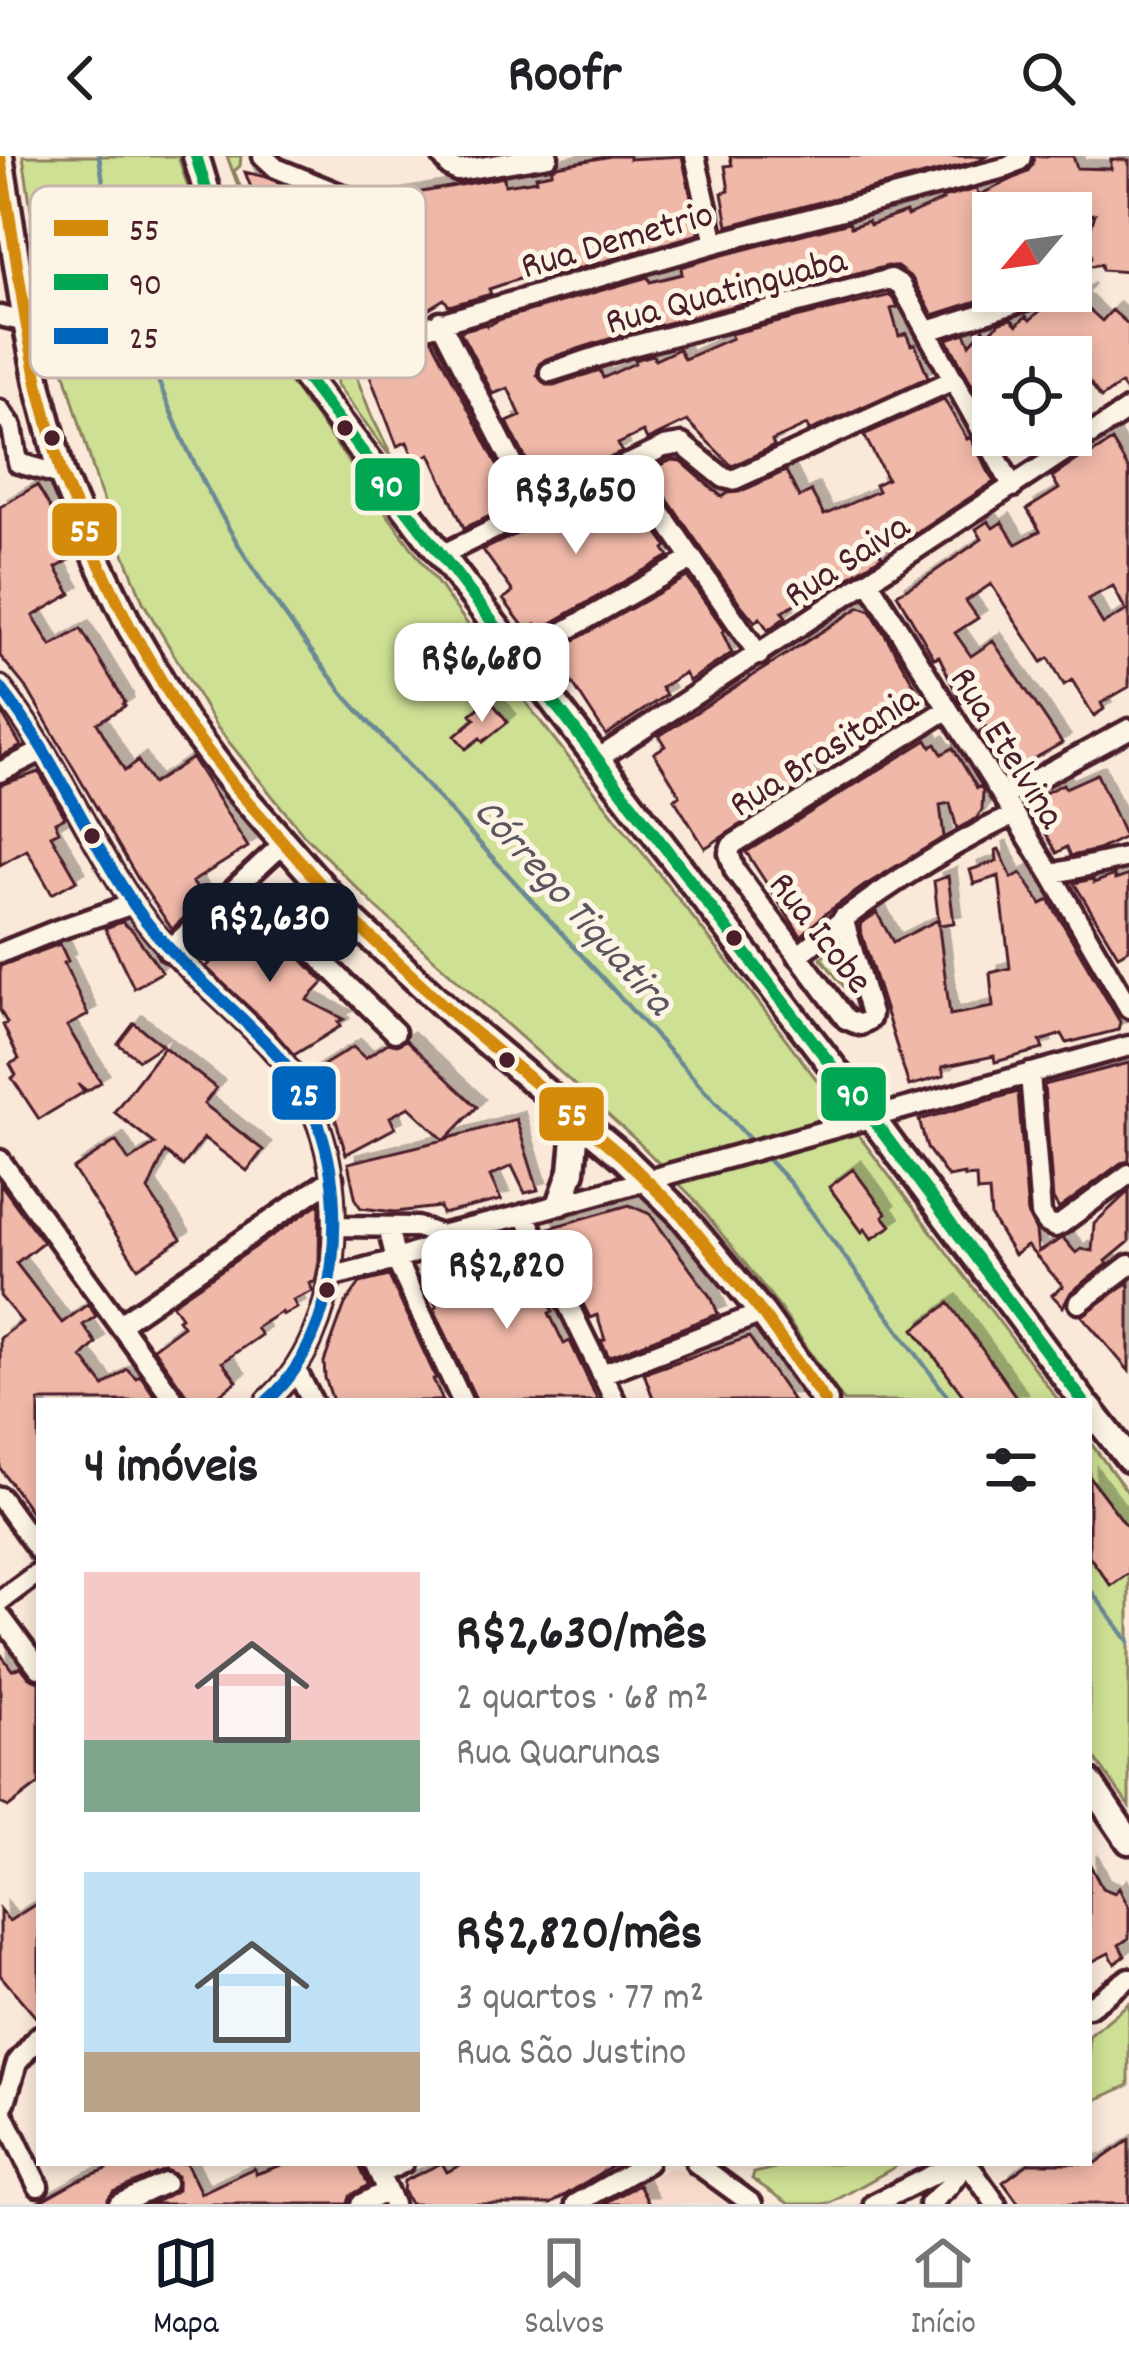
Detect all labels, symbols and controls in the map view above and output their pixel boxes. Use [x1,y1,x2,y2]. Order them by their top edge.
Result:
text: Roofr [508,40,621,117]
icon: back [48,45,114,111]
icon: search [1015,45,1081,111]
legend [30,186,426,378]
street label: Rua Demetrio [515,190,720,297]
north arrow [972,192,1092,312]
map controls [972,192,1092,456]
text: 55 [129,210,160,257]
street label: Rua Quatinguaba [600,235,854,353]
text: 90 [129,264,162,311]
text: 25 [129,318,159,365]
button: locate [972,336,1092,456]
unlabelled marker [334,417,356,439]
unlabelled marker [41,427,63,449]
pin: R$3,650 [465,455,687,557]
line badge: 90 [353,456,422,513]
text: 90 [370,466,404,513]
text: R$3,650 [515,466,637,521]
line badge: 55 [50,501,119,558]
street label: Rua Saiva [775,502,923,625]
text: 55 [70,511,100,558]
pin: R$6,680 [371,623,593,725]
text: R$6,680 [421,634,543,689]
street label: Rua Etelvina [933,658,1076,841]
street label: Rua Brasitania [720,674,931,835]
water label: Córrego Tiquatira [456,786,687,1033]
unlabelled marker [81,825,103,847]
street label: Rua Icobe [752,862,883,1008]
pin: R$2,630 [159,883,381,985]
text: R$2,630 [210,894,330,949]
unlabelled marker [723,927,745,949]
unlabelled marker [496,1049,518,1071]
line badge: 25 [270,1064,338,1122]
line badge: 90 [819,1065,888,1123]
text: 25 [289,1075,319,1122]
text: 90 [836,1075,870,1122]
line badge: 55 [537,1085,606,1143]
text: 55 [557,1095,587,1142]
pin: R$2,820 [396,1230,618,1332]
text: R$2,820 [448,1241,566,1296]
unlabelled marker [316,1279,338,1301]
text: 4 imóveis [84,1434,258,1506]
icon: filters [978,1437,1044,1503]
text: R$2,630/mês [456,1601,707,1673]
icon: home [180,1620,324,1764]
text: 2 quartos · 68 m² [456,1673,709,1728]
text: Rua Quarunas [456,1728,661,1783]
text: R$2,820/mês [456,1901,702,1973]
icon: home [180,1920,324,2064]
text: 3 quartos · 77 m² [456,1973,704,2028]
text: Rua São Justino [456,2028,686,2083]
tab: Mapa [153,2230,219,2349]
tab: Salvos [524,2230,605,2349]
tab: Início [910,2230,976,2349]

